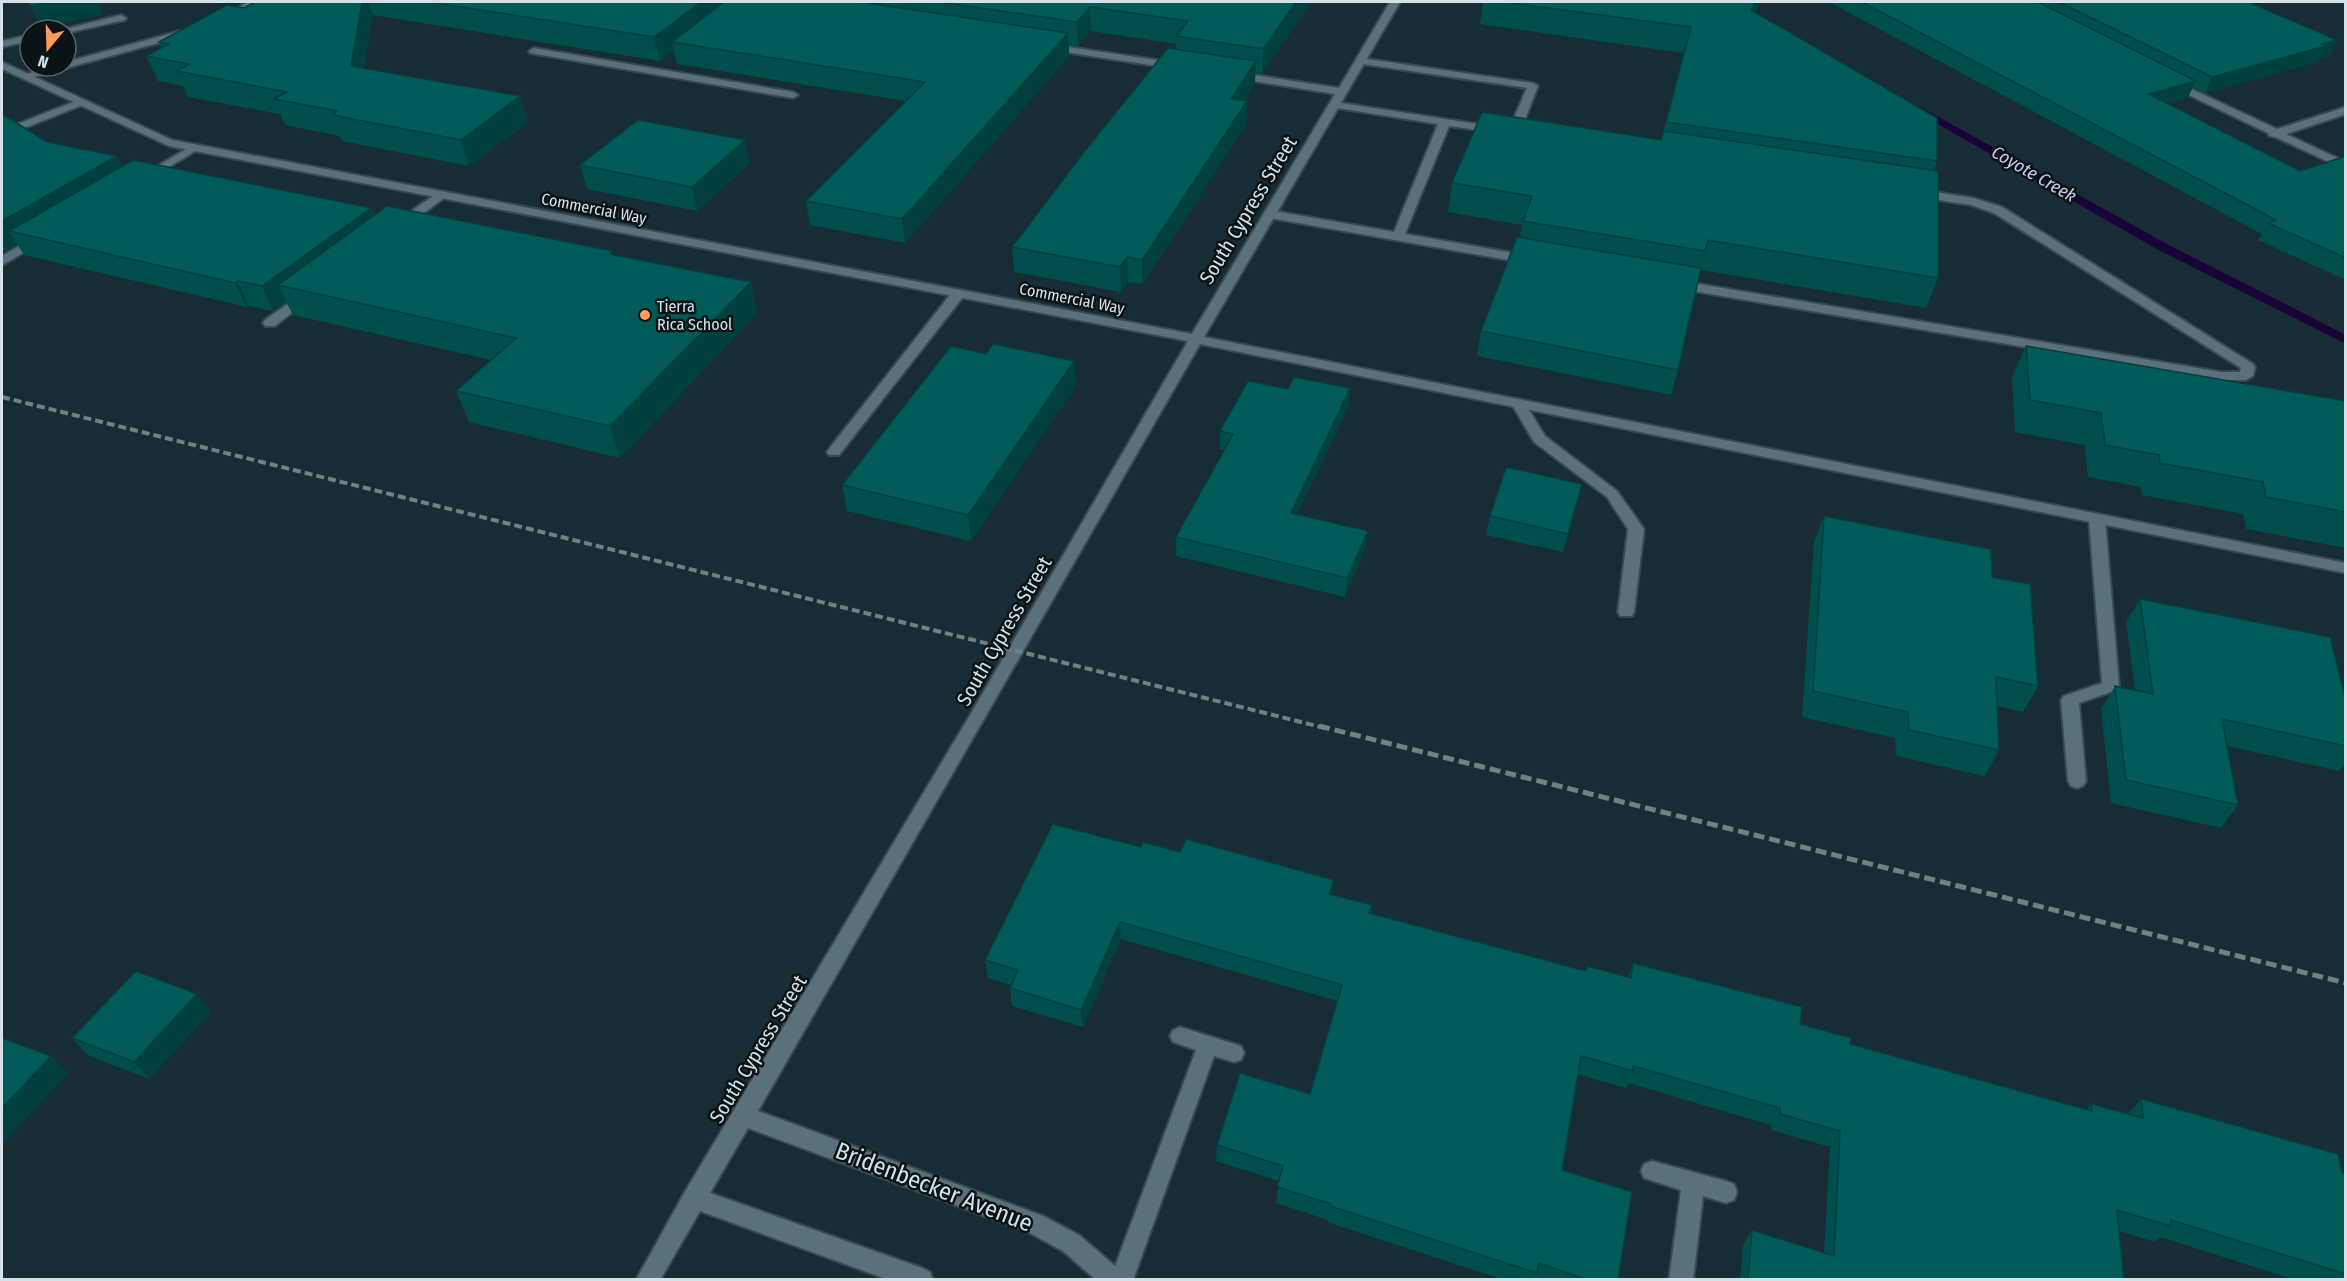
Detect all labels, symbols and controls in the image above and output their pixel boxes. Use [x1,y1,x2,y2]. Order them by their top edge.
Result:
north arrow [18,18,78,78]
text: N [36,51,51,72]
street label: South Cypress Street [1194,131,1302,288]
water label: Coyote Creek [1988,141,2080,207]
street label: Commercial Way [540,189,649,228]
street label: Commercial Way [1018,279,1127,318]
place label: Tierra Rica School [657,297,732,334]
marker: Tierra Rica School [638,308,652,322]
street label: South Cypress Street [951,552,1057,710]
street label: South Cypress Street [704,970,812,1127]
street label: Bridenbecker Avenue [832,1137,1036,1237]

